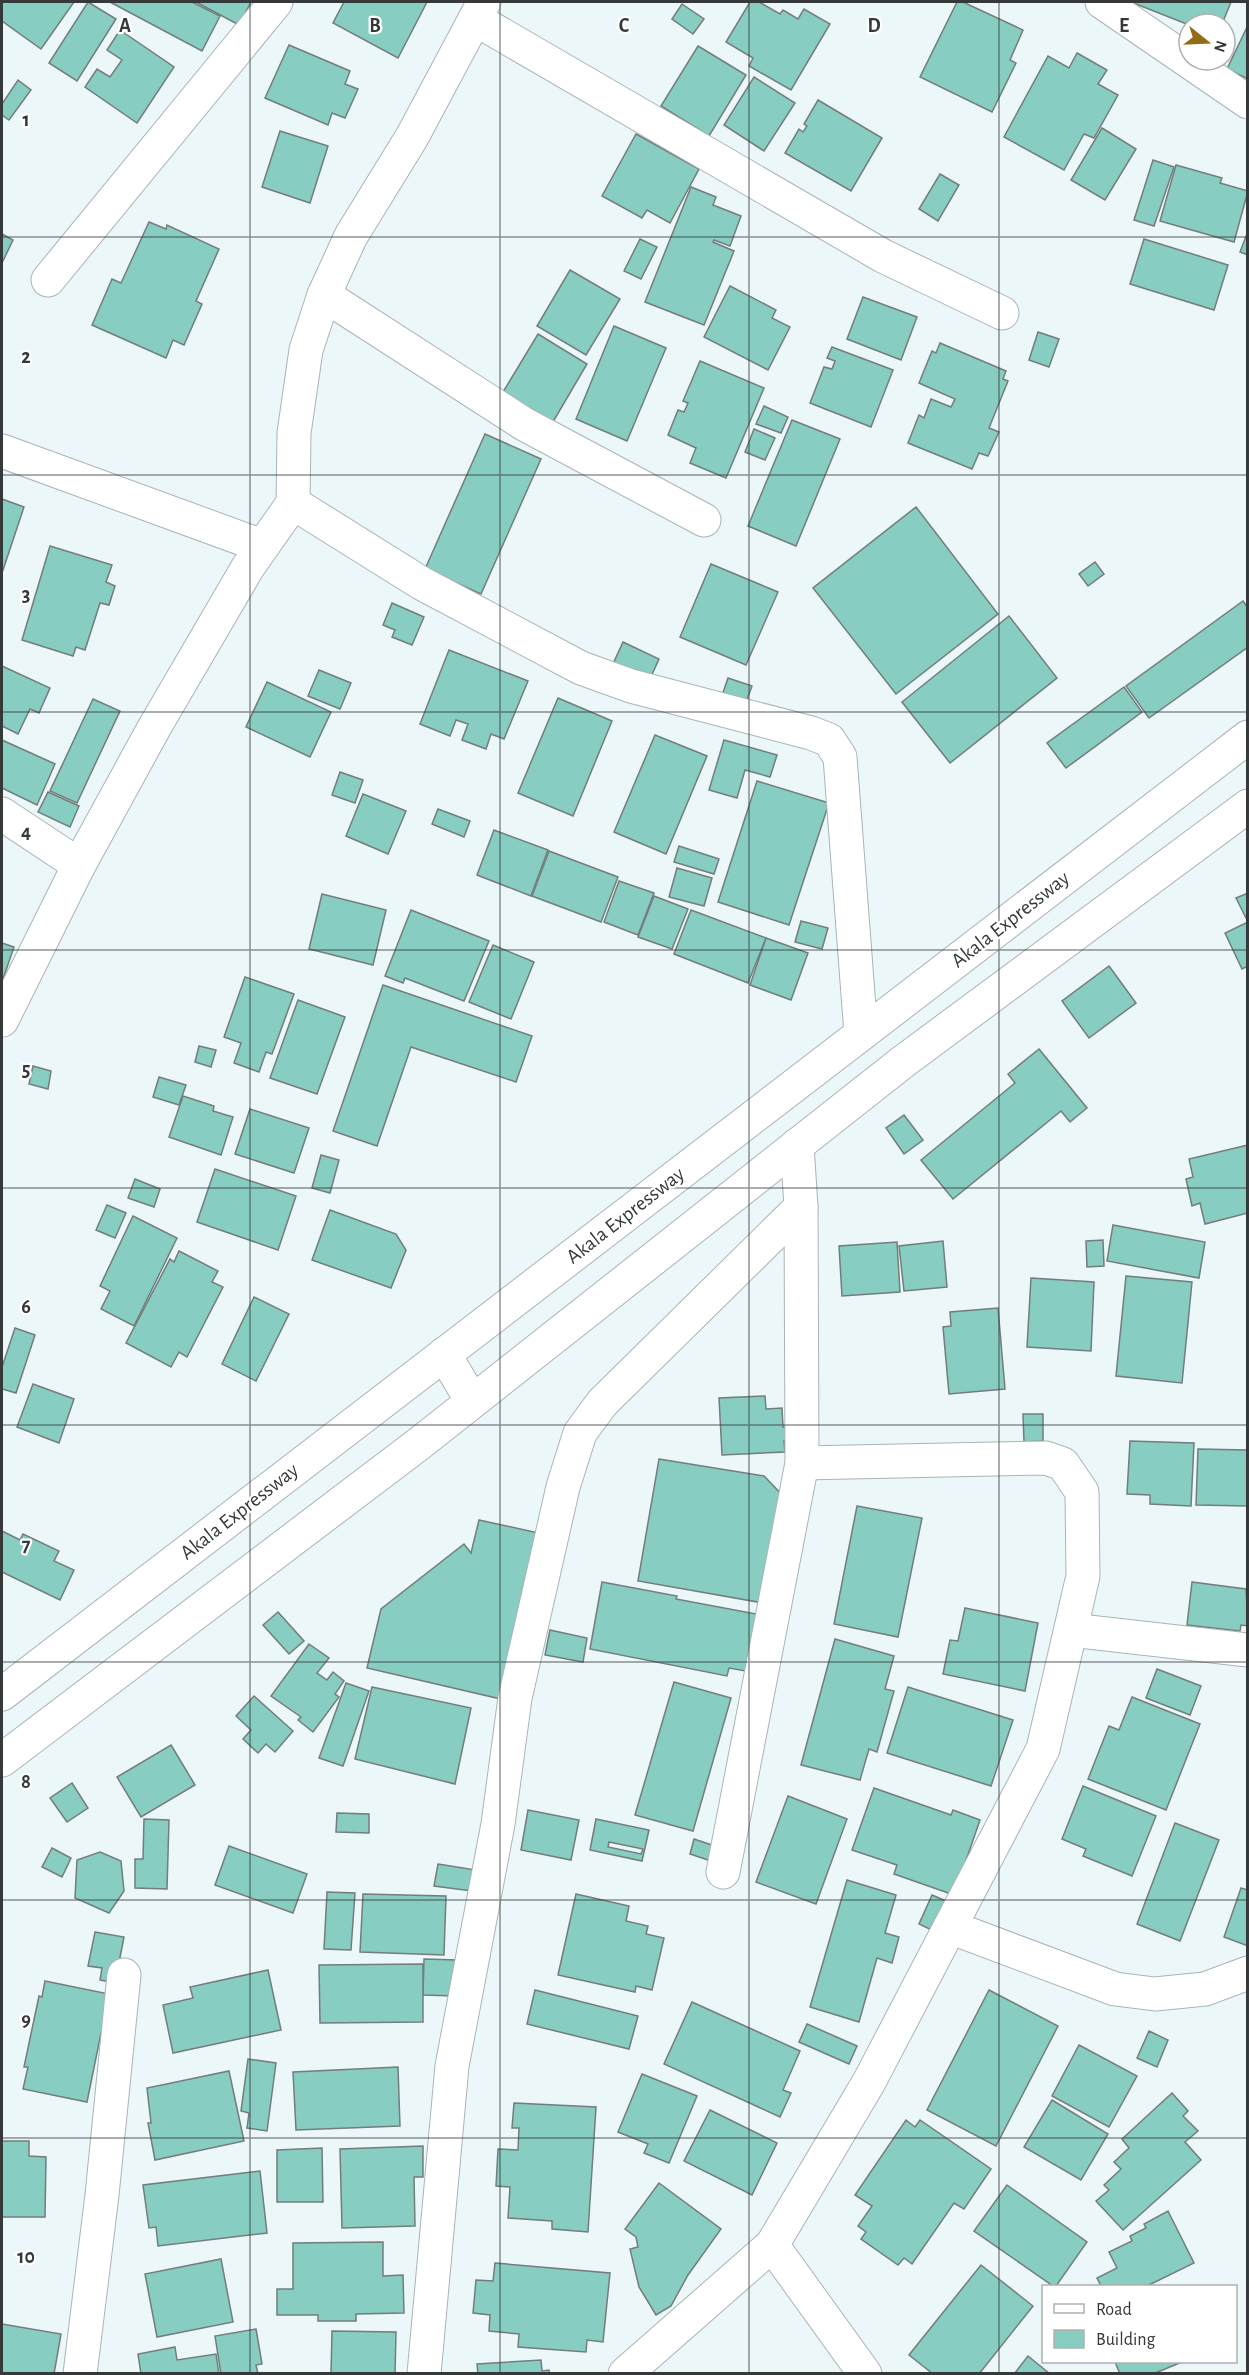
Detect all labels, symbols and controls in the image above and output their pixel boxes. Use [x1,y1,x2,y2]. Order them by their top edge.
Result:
north arrow [1177,12,1237,72]
text: A [119,16,131,36]
text: B [369,16,381,36]
text: C [619,16,630,36]
text: D [867,16,881,36]
text: E [1119,16,1129,36]
text: N [1211,39,1230,54]
text: 1 [22,110,30,130]
text: 2 [21,347,31,367]
text: 3 [22,585,30,605]
text: 4 [21,822,31,842]
street label: Akala Expressway [947,867,1073,972]
text: 5 [22,1060,30,1080]
street label: Akala Expressway [562,1163,688,1268]
text: 6 [21,1297,31,1317]
street label: Akala Expressway [176,1459,302,1564]
text: 7 [22,1535,31,1555]
text: 8 [21,1772,31,1792]
text: 9 [21,2010,31,2030]
text: 10 [17,2247,35,2267]
legend [1042,2285,1237,2363]
text: Road [1096,2301,1132,2319]
text: Building [1096,2331,1156,2349]

